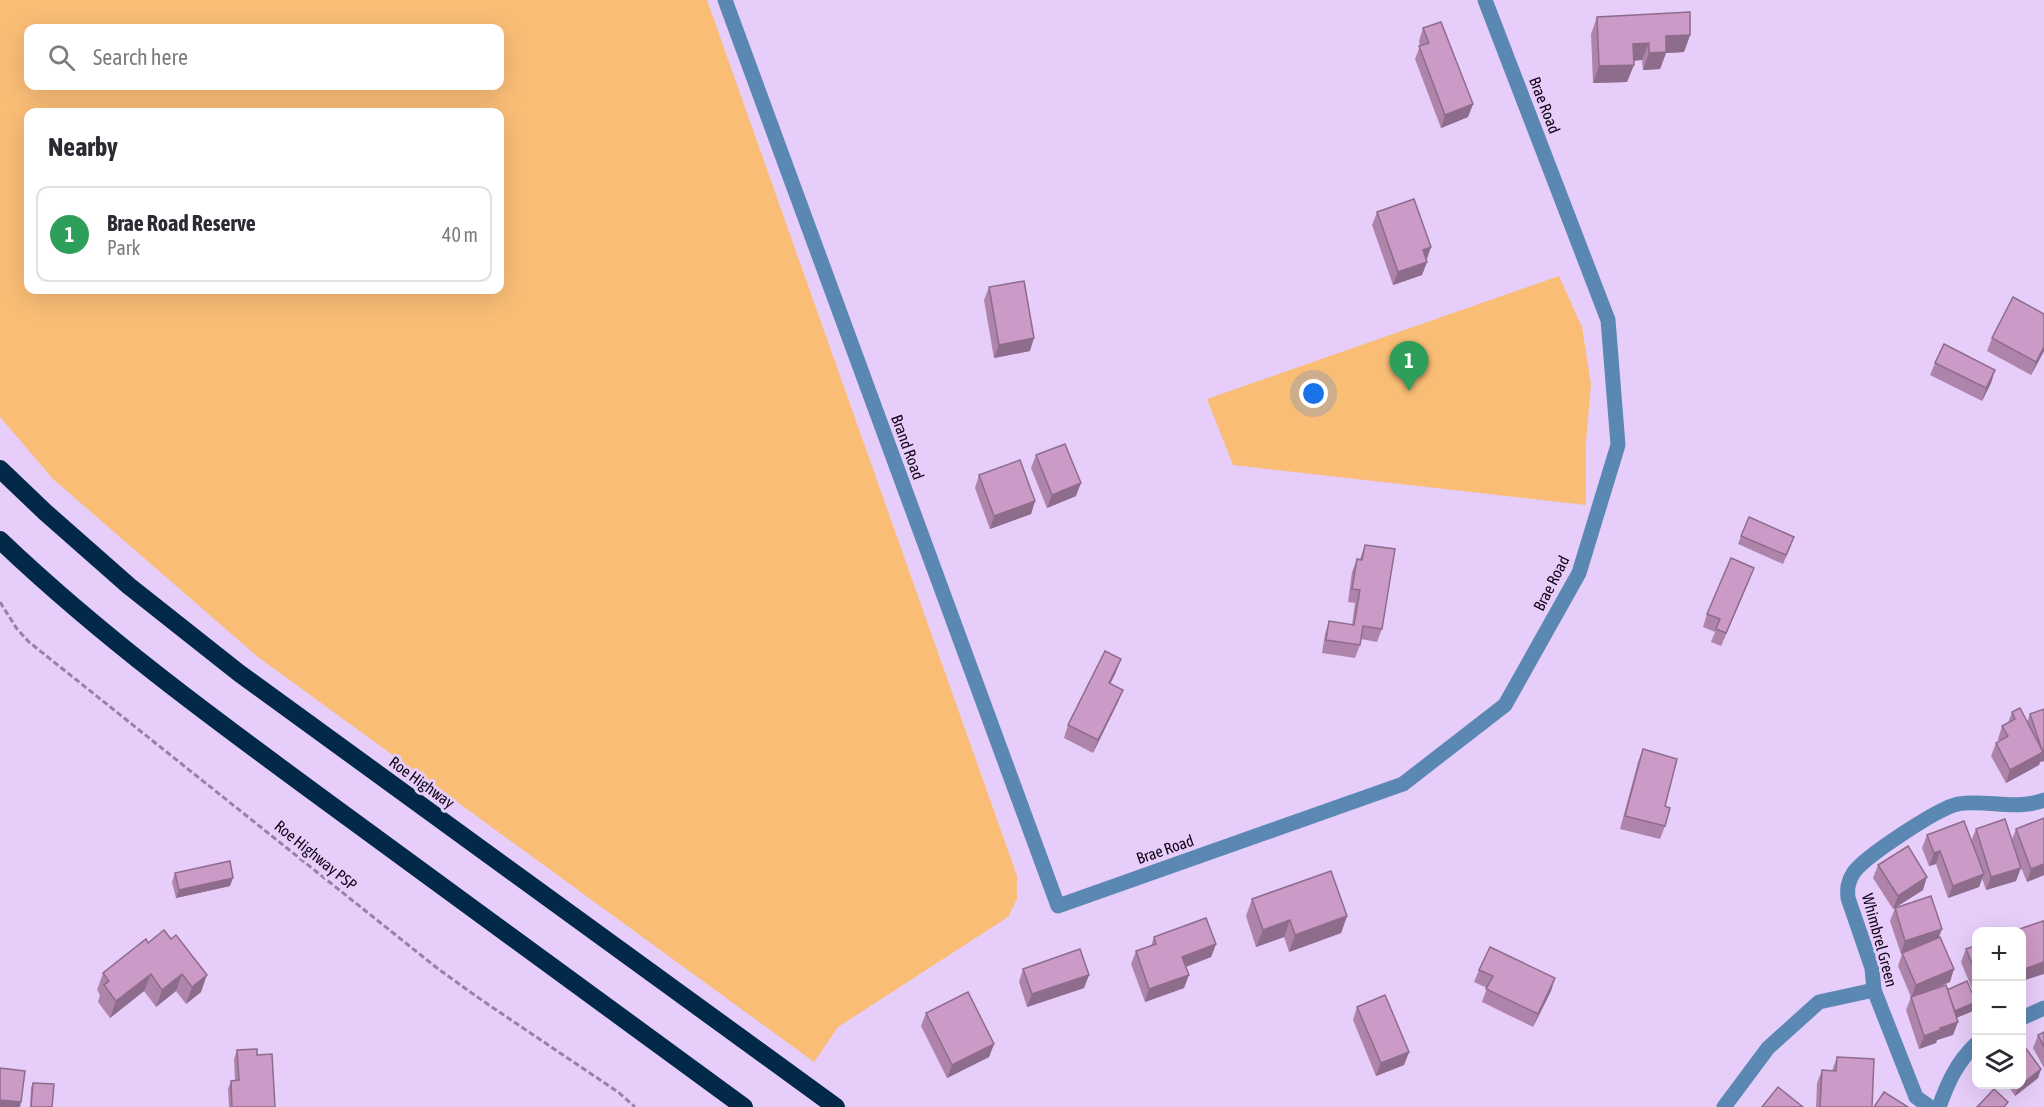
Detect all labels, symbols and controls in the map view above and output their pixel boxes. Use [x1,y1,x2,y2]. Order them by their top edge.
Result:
search box [24,24,504,90]
icon: search [45,41,78,74]
text: Search here [93,44,188,70]
street label: Brae Road [1526,74,1564,136]
text: Nearby [48,132,118,162]
text: Brae Road Reserve [107,210,256,236]
text: 1 [65,223,74,246]
text: 40 m [442,223,478,246]
text: Park [107,236,140,259]
pin: 1 [1390,342,1428,391]
your location [1299,379,1328,408]
street label: Brand Road [888,412,928,482]
street label: Brae Road [1529,552,1573,614]
street label: Roe Highway [385,752,458,813]
street label: Roe Highway PSP [271,816,361,895]
street label: Brae Road [1134,831,1196,867]
street label: Whimbrel Green [1859,891,1901,989]
map controls [1972,927,2026,1089]
button: + [1972,927,2026,981]
button: − [1972,981,2026,1035]
button: layers [1972,1035,2026,1089]

